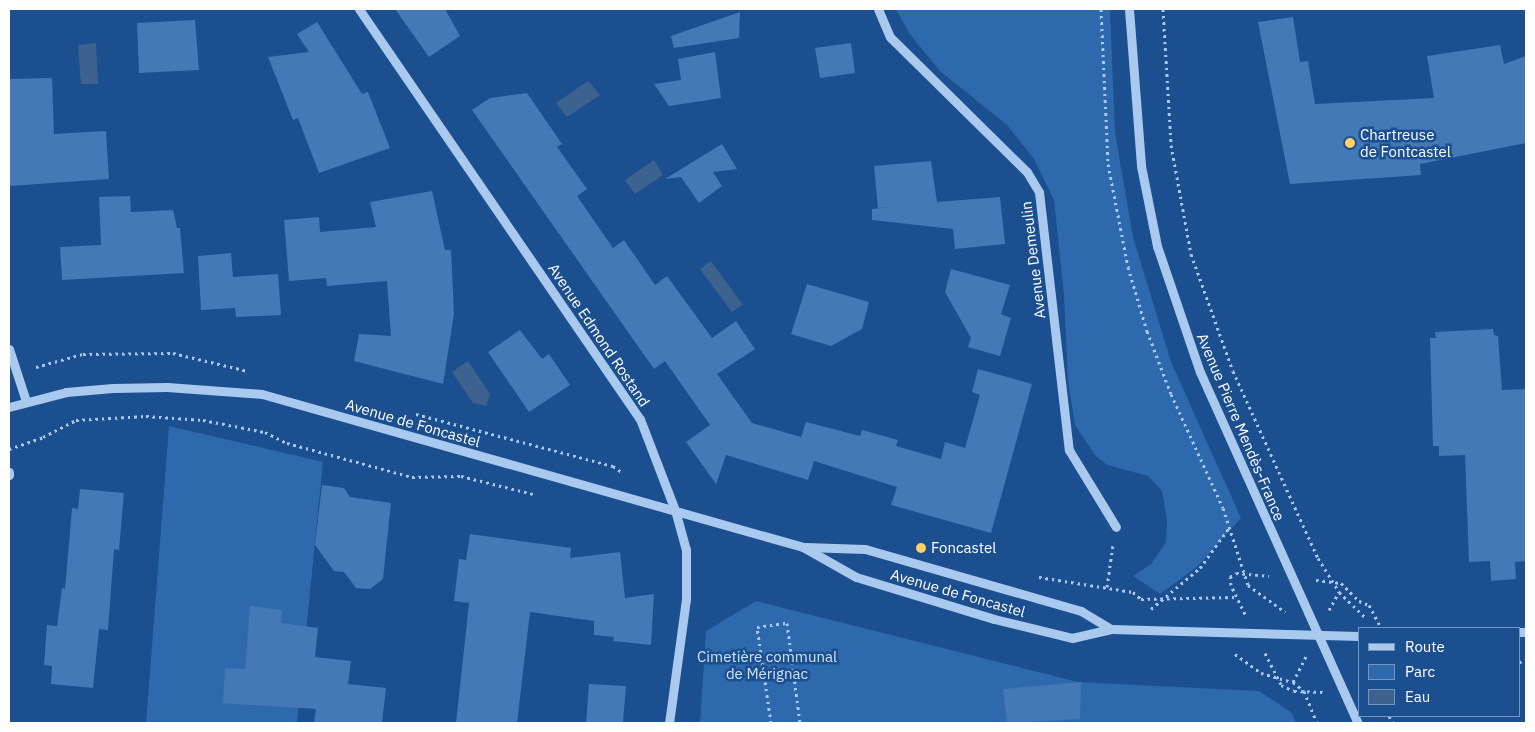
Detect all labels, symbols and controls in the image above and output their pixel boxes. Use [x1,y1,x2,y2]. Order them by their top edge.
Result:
place label: Chartreuse de Fontcastel [1360,125,1451,160]
marker: Chartreuse de Fontcastel [1344,137,1356,149]
street label: Avenue Demeulin [1017,200,1049,320]
street label: Avenue Edmond Rostand [544,260,654,410]
street label: Avenue Pierre Mendès-France [1193,330,1289,524]
street label: Avenue de Foncastel [344,395,482,451]
place label: Foncastel [931,539,996,557]
marker: Foncastel [915,542,927,554]
street label: Avenue de Foncastel [889,565,1027,621]
legend [1358,627,1520,717]
text: Route [1405,637,1445,656]
park label: Cimetière communal de Mérignac [697,647,837,682]
text: Parc [1405,662,1435,681]
text: Eau [1405,687,1430,706]

